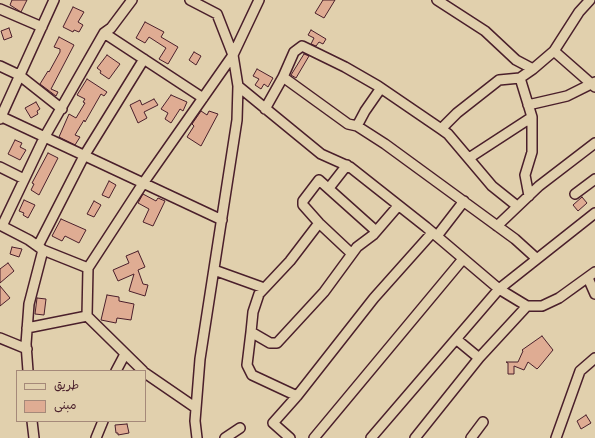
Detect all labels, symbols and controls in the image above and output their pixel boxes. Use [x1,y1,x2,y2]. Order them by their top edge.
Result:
legend [16,370,146,422]
text: طريق [54,380,79,394]
text: مبنى [54,400,77,414]

